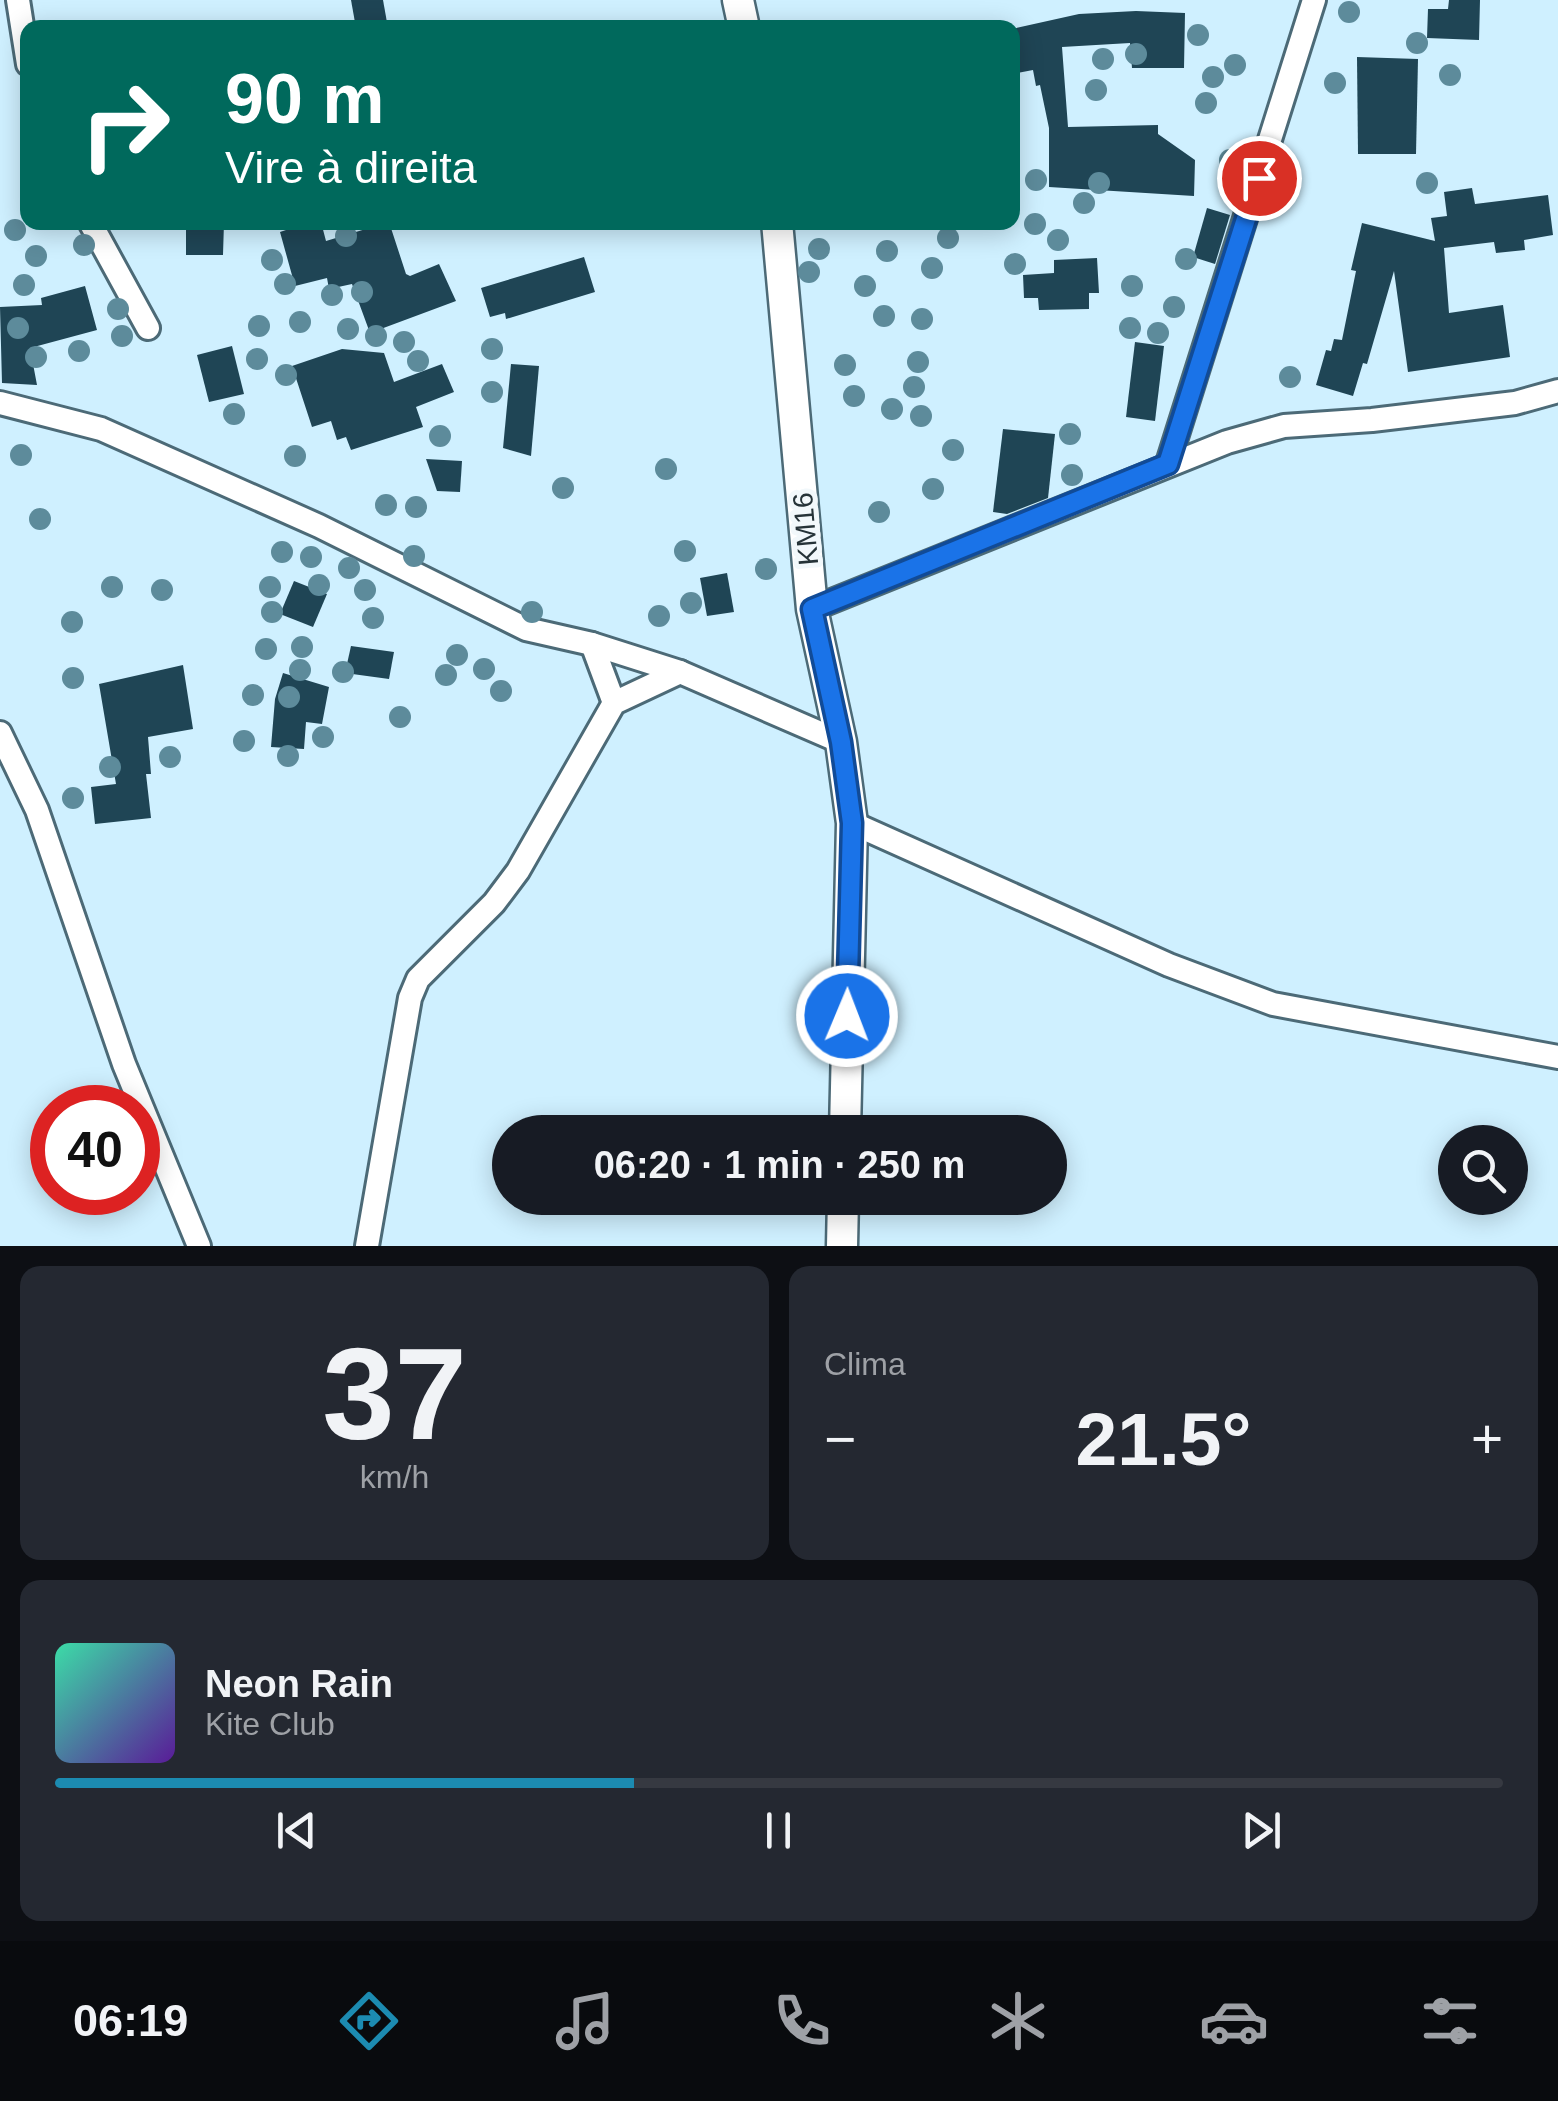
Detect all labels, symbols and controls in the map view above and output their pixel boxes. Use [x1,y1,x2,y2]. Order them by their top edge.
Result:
icon: right [60,60,190,190]
text: 90 m [225,60,385,138]
pin [1217,136,1302,221]
text: Vire à direita [225,142,477,193]
icon: arrive [1232,151,1287,206]
street label: KM16 [787,491,824,567]
position arrow [795,964,899,1068]
speed limit sign: 40 [30,1085,160,1215]
map controls [1438,1125,1528,1215]
button: search [1438,1125,1528,1215]
text: 06:20 · 1 min · 250 m [594,1144,965,1186]
text: 37 [322,1321,467,1467]
text: Clima [824,1346,906,1382]
text: 21.5° [1076,1397,1251,1481]
text: − [824,1408,856,1470]
text: + [1471,1408,1503,1470]
text: km/h [360,1459,429,1495]
text: Neon Rain [205,1663,393,1705]
text: Kite Club [205,1706,335,1742]
icon: previous [269,1803,324,1858]
icon: pause [751,1803,806,1858]
icon: next [1234,1803,1289,1858]
icon: directions [334,1986,404,2056]
icon: music [550,1986,620,2056]
icon: phone [767,1986,837,2056]
icon: climate [983,1986,1053,2056]
icon: car [1199,1986,1269,2056]
icon: filters [1415,1986,1485,2056]
text: 06:19 [73,1995,188,2046]

